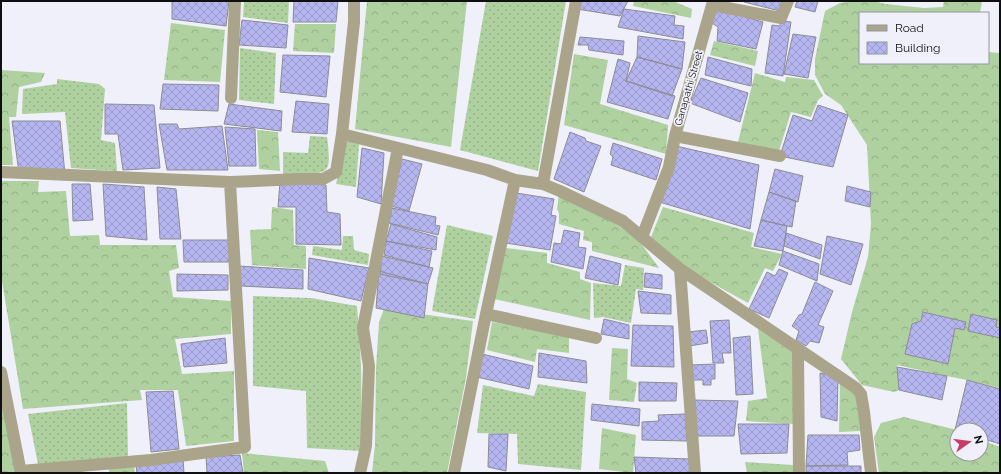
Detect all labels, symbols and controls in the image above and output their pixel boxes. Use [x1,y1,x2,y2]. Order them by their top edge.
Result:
legend [859,12,989,64]
text: Road [895,21,924,35]
text: Building [895,41,941,55]
street label: Ganapathi Street [673,49,705,127]
north arrow [949,422,989,462]
text: N [971,434,986,445]

